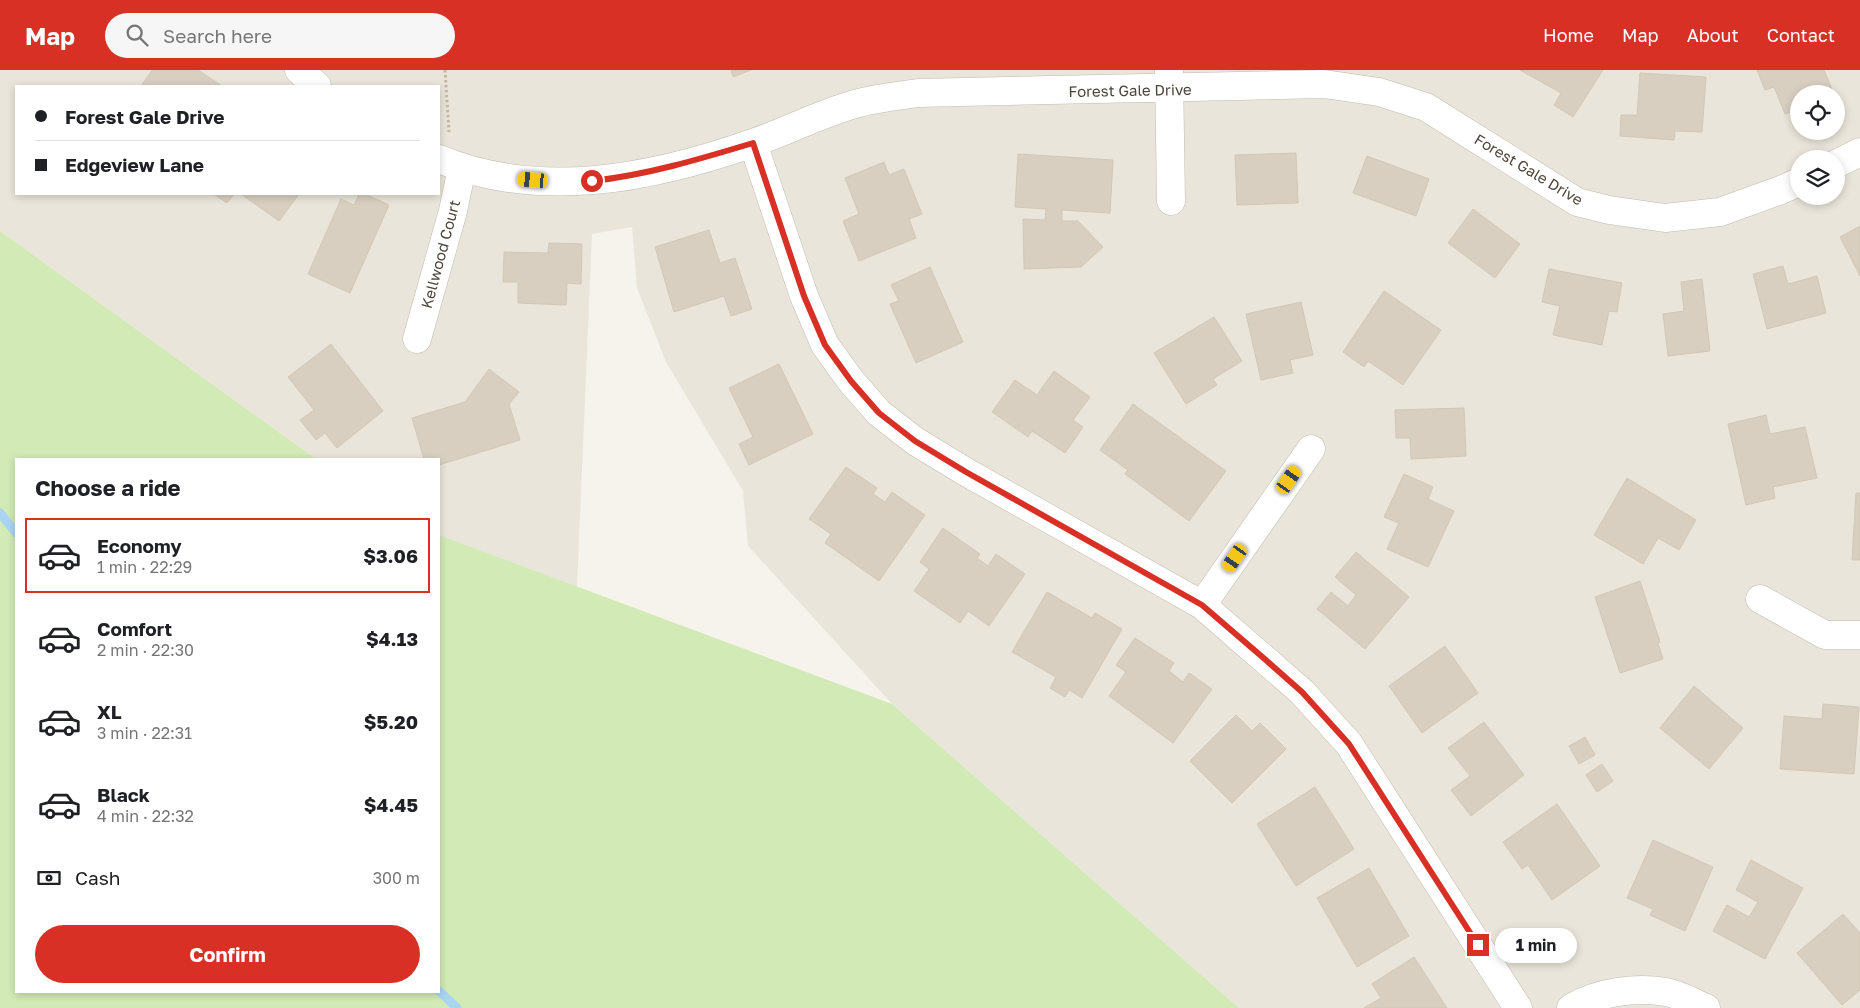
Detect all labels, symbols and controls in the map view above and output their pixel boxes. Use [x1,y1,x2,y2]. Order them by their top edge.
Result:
search box [105,13,455,58]
text: Map [25,21,75,50]
icon: search [123,21,151,49]
text: Search here [163,24,272,47]
text: Home [1543,24,1594,46]
text: Map [1622,24,1659,46]
text: About [1687,24,1739,46]
text: Contact [1767,24,1835,46]
street label: Forest Gale Drive [1068,80,1192,100]
map controls [1790,85,1845,205]
button: locate [1790,85,1845,140]
text: Forest Gale Drive [65,105,224,128]
street label: Forest Gale Drive [1472,130,1587,209]
button: layers [1790,150,1845,205]
text: Edgeview Lane [65,153,204,176]
route start [581,170,603,192]
car [517,171,548,189]
street label: Kellwood Court [417,198,463,310]
car [1274,463,1303,497]
text: Choose a ride [35,474,181,501]
icon: car [37,533,82,578]
text: Economy [97,534,182,557]
car [1220,541,1249,575]
text: $3.06 [363,544,418,567]
text: 1 min · 22:29 [97,557,192,577]
icon: car [37,616,82,661]
text: Comfort [97,617,172,640]
text: $4.13 [366,627,418,650]
text: 2 min · 22:30 [97,640,194,660]
icon: car [37,699,82,744]
text: XL [97,700,122,723]
text: $5.20 [364,710,418,733]
text: 3 min · 22:31 [97,723,192,743]
icon: car [37,782,82,827]
text: Black [97,783,150,806]
text: $4.45 [364,793,418,816]
text: 4 min · 22:32 [97,806,194,826]
icon: cash [35,864,63,892]
text: Cash [75,866,120,889]
text: 300 m [373,868,420,888]
button: Confirm [35,925,420,983]
callout: 1 min [1496,928,1578,962]
route end [1467,934,1489,956]
text: 1 min [1516,935,1556,955]

